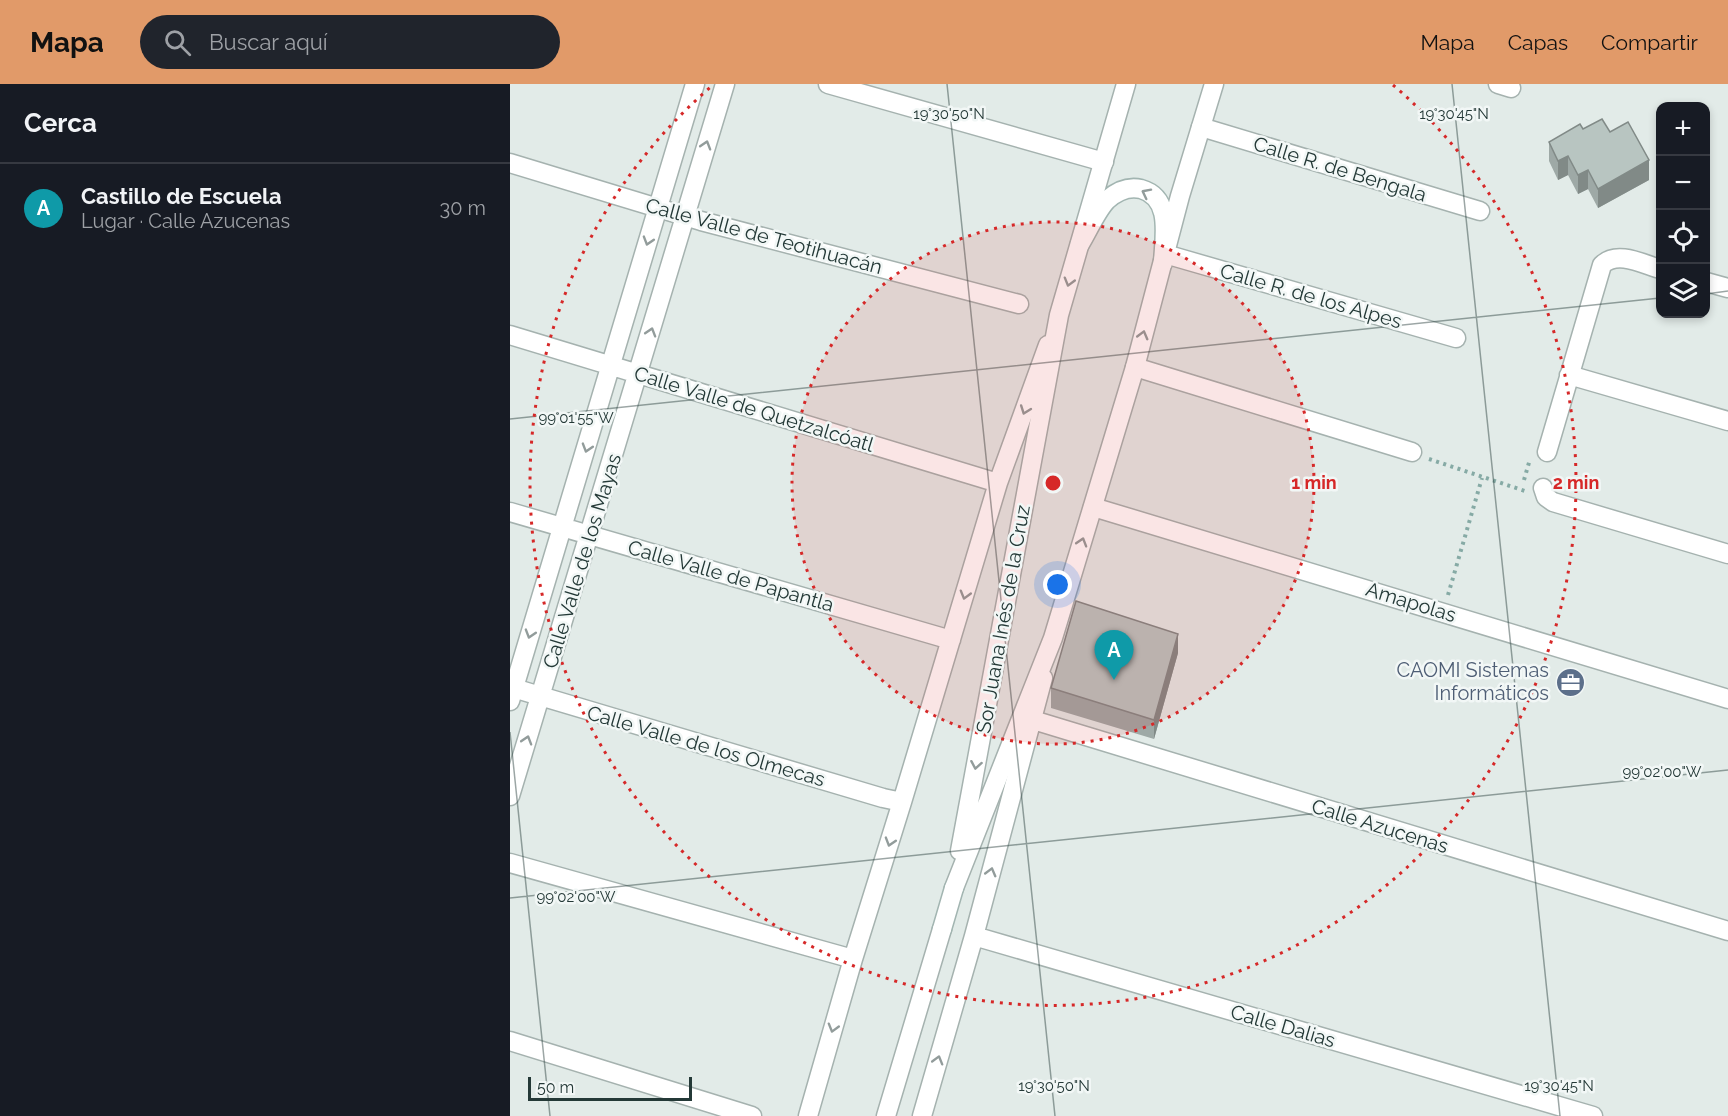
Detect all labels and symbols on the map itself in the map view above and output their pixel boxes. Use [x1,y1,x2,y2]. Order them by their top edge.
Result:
text: 19°30'50"N [913,105,985,123]
text: 19°30'45"N [1419,105,1489,123]
street label: Calle R. de Bengala [1250,131,1430,207]
one-way arrow [699,140,711,151]
one-way arrow [1141,188,1152,200]
street label: Calle Valle de Teotihuacán [643,193,885,279]
one-way arrow [643,235,655,246]
street label: Calle R. de los Alpes [1217,259,1405,333]
one-way arrow [1064,276,1076,286]
one-way arrow [644,327,656,338]
one-way arrow [1136,330,1149,340]
street label: Calle Valle de Quetzalcóatl [631,361,877,457]
one-way arrow [1019,404,1032,414]
text: 99°01'55"W [538,409,614,427]
one-way arrow [581,442,594,453]
street label: Calle Valle de los Mayas [538,451,626,671]
text: 1 min [1291,472,1337,493]
text: 2 min [1553,472,1599,493]
centre of rings [1043,473,1063,493]
street label: Sor Juana Inés de la Cruz [971,503,1035,735]
street label: Calle Valle de Papantla [625,535,837,617]
one-way arrow [1075,537,1087,548]
your location [1043,570,1072,599]
street label: Amapolas [1363,577,1459,627]
one-way arrow [960,589,972,600]
one-way arrow [525,628,537,639]
pin: A [1094,630,1134,680]
place label: CAOMI Sistemas Informáticos [1396,658,1549,705]
office icon: CAOMI Sistemas Informáticos [1554,666,1586,698]
street label: Calle Valle de los Olmecas [584,701,828,791]
one-way arrow [520,735,532,746]
one-way arrow [970,760,983,770]
text: 99°02'00"W [1622,763,1702,781]
street label: Calle Azucenas [1309,794,1451,858]
one-way arrow [885,836,897,847]
one-way arrow [984,867,997,877]
text: 99°02'00"W [536,888,616,906]
street label: Calle Dalias [1228,1000,1338,1052]
one-way arrow [828,1023,840,1033]
one-way arrow [931,1055,943,1066]
scale bar [528,1074,692,1102]
text: 19°30'50"N [1018,1077,1090,1095]
text: 19°30'45"N [1524,1077,1594,1095]

